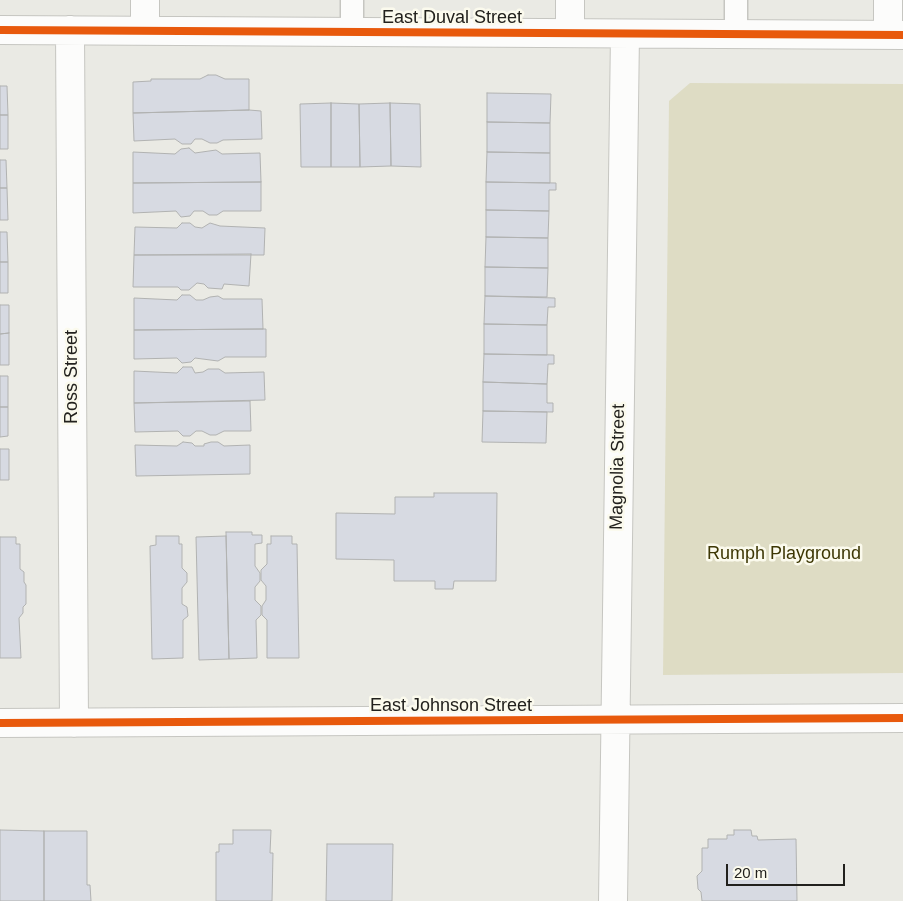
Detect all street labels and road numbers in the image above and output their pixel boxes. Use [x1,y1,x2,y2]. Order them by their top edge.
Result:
street label: East Duval Street [382,7,522,29]
street label: Ross Street [61,330,83,424]
street label: Magnolia Street [606,404,630,530]
street label: East Johnson Street [370,695,532,717]

